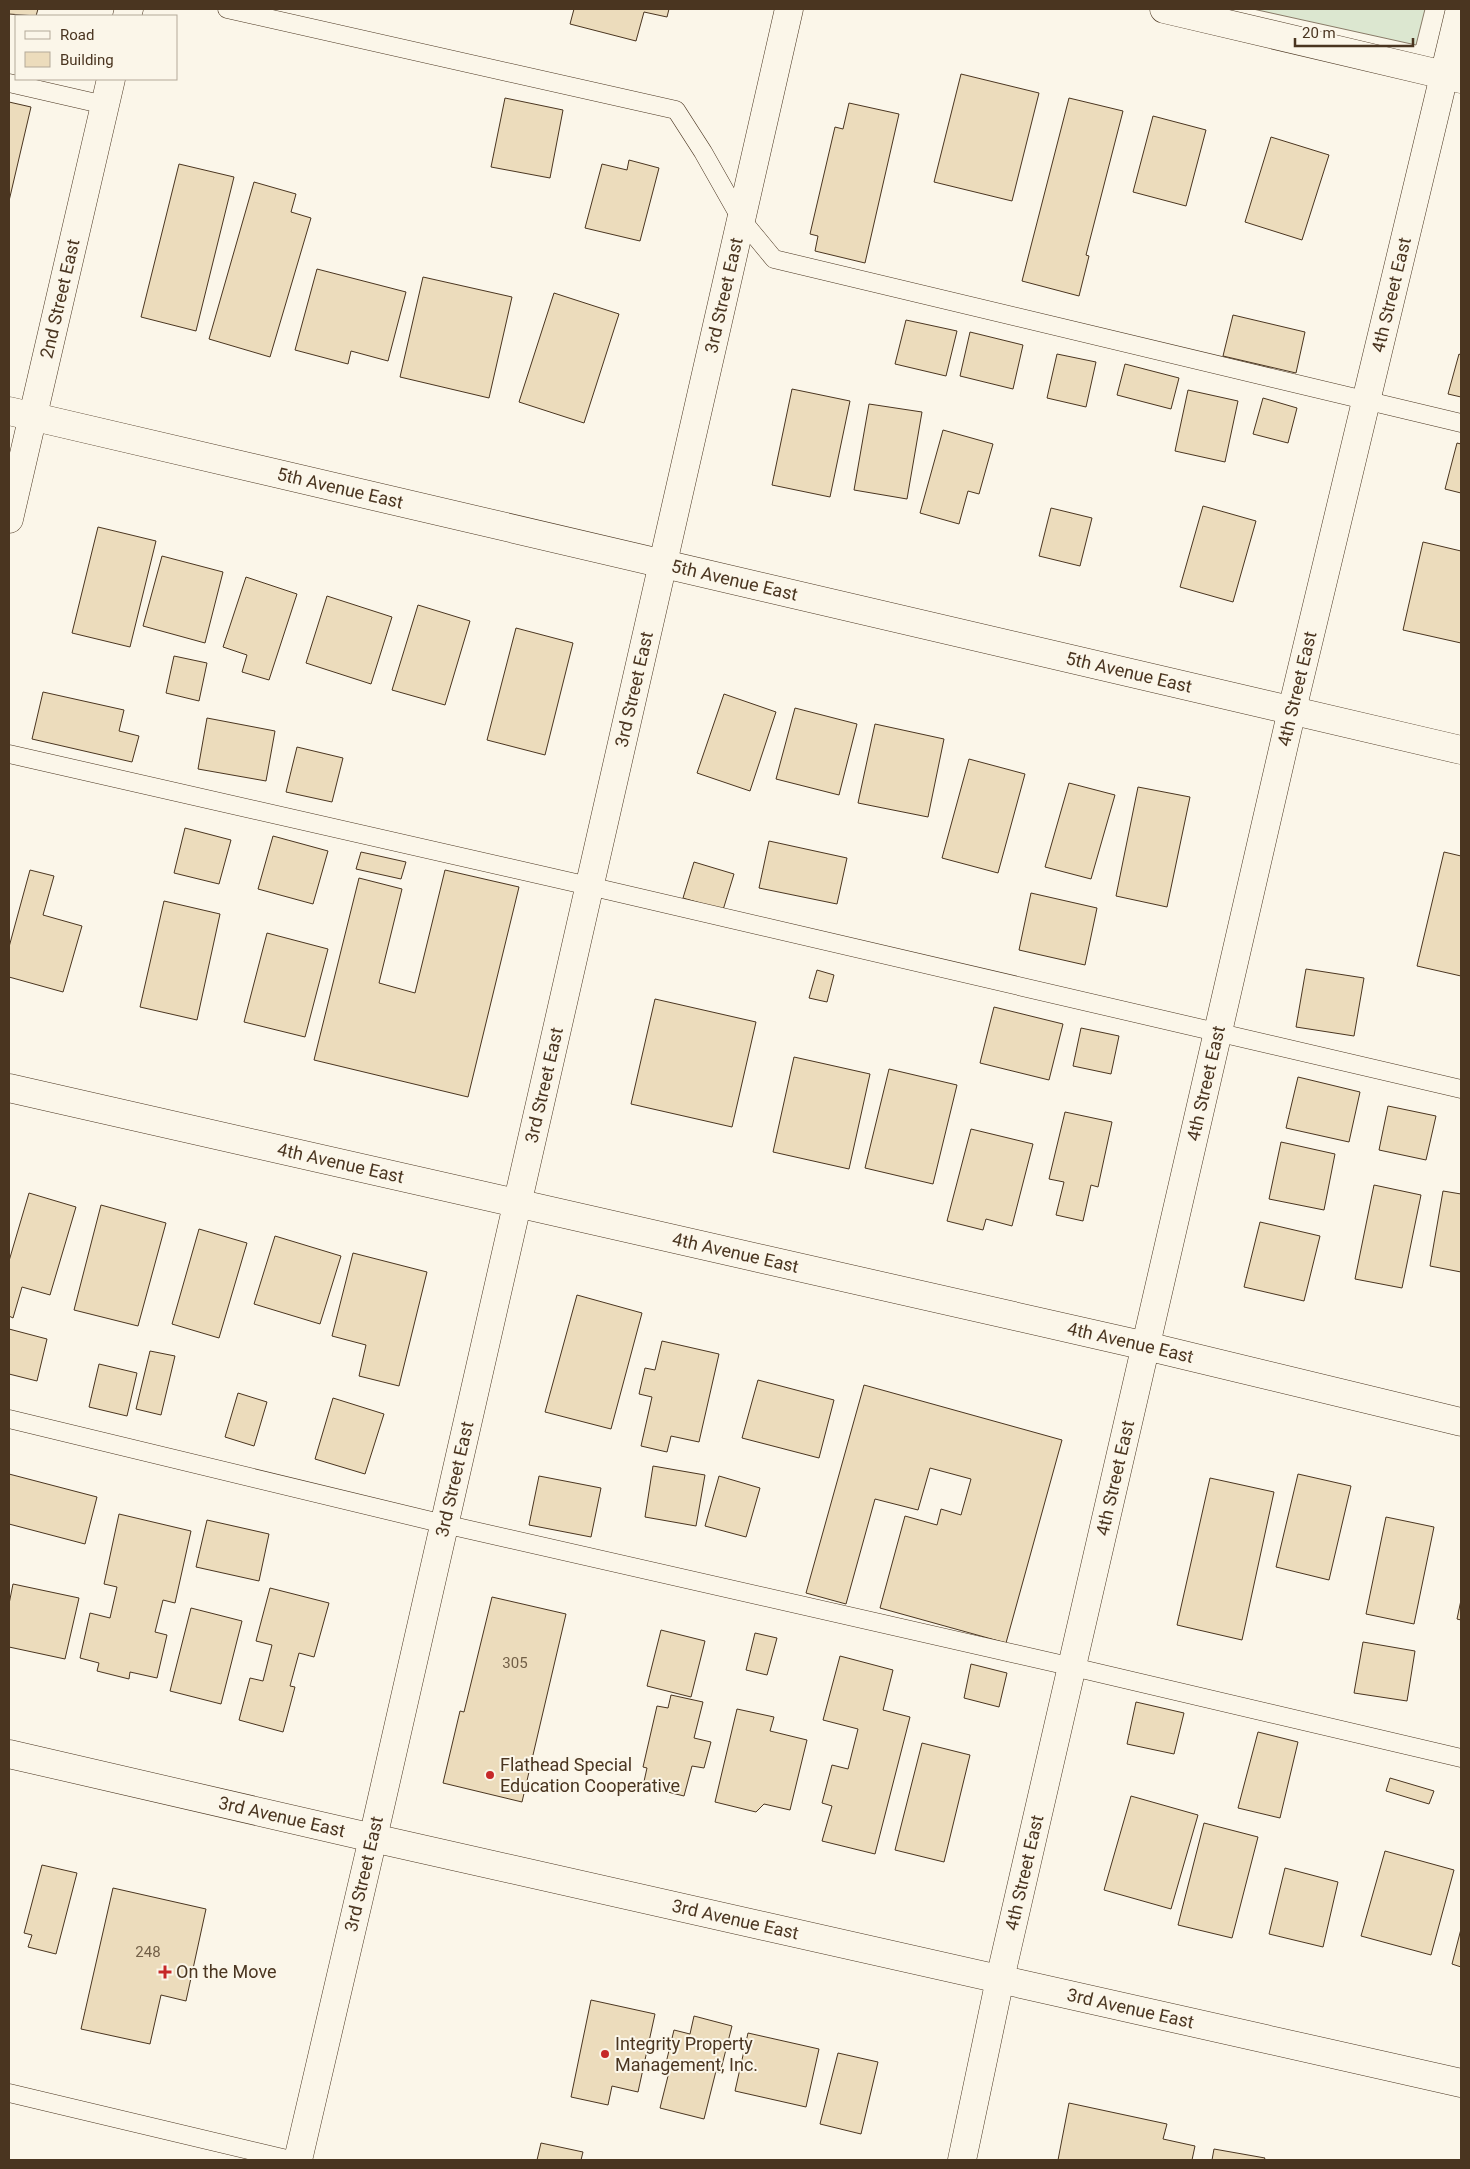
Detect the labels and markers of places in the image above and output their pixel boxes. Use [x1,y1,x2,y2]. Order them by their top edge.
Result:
place label: Flathead Special Education Cooperative [500,1754,680,1796]
marker: Flathead Special Education Cooperative [484,1769,496,1781]
place label: On the Move [176,1961,277,1982]
marker: On the Move [158,1965,172,1979]
place label: Integrity Property Management, Inc. [615,2033,758,2075]
marker: Integrity Property Management, Inc. [599,2048,611,2060]

